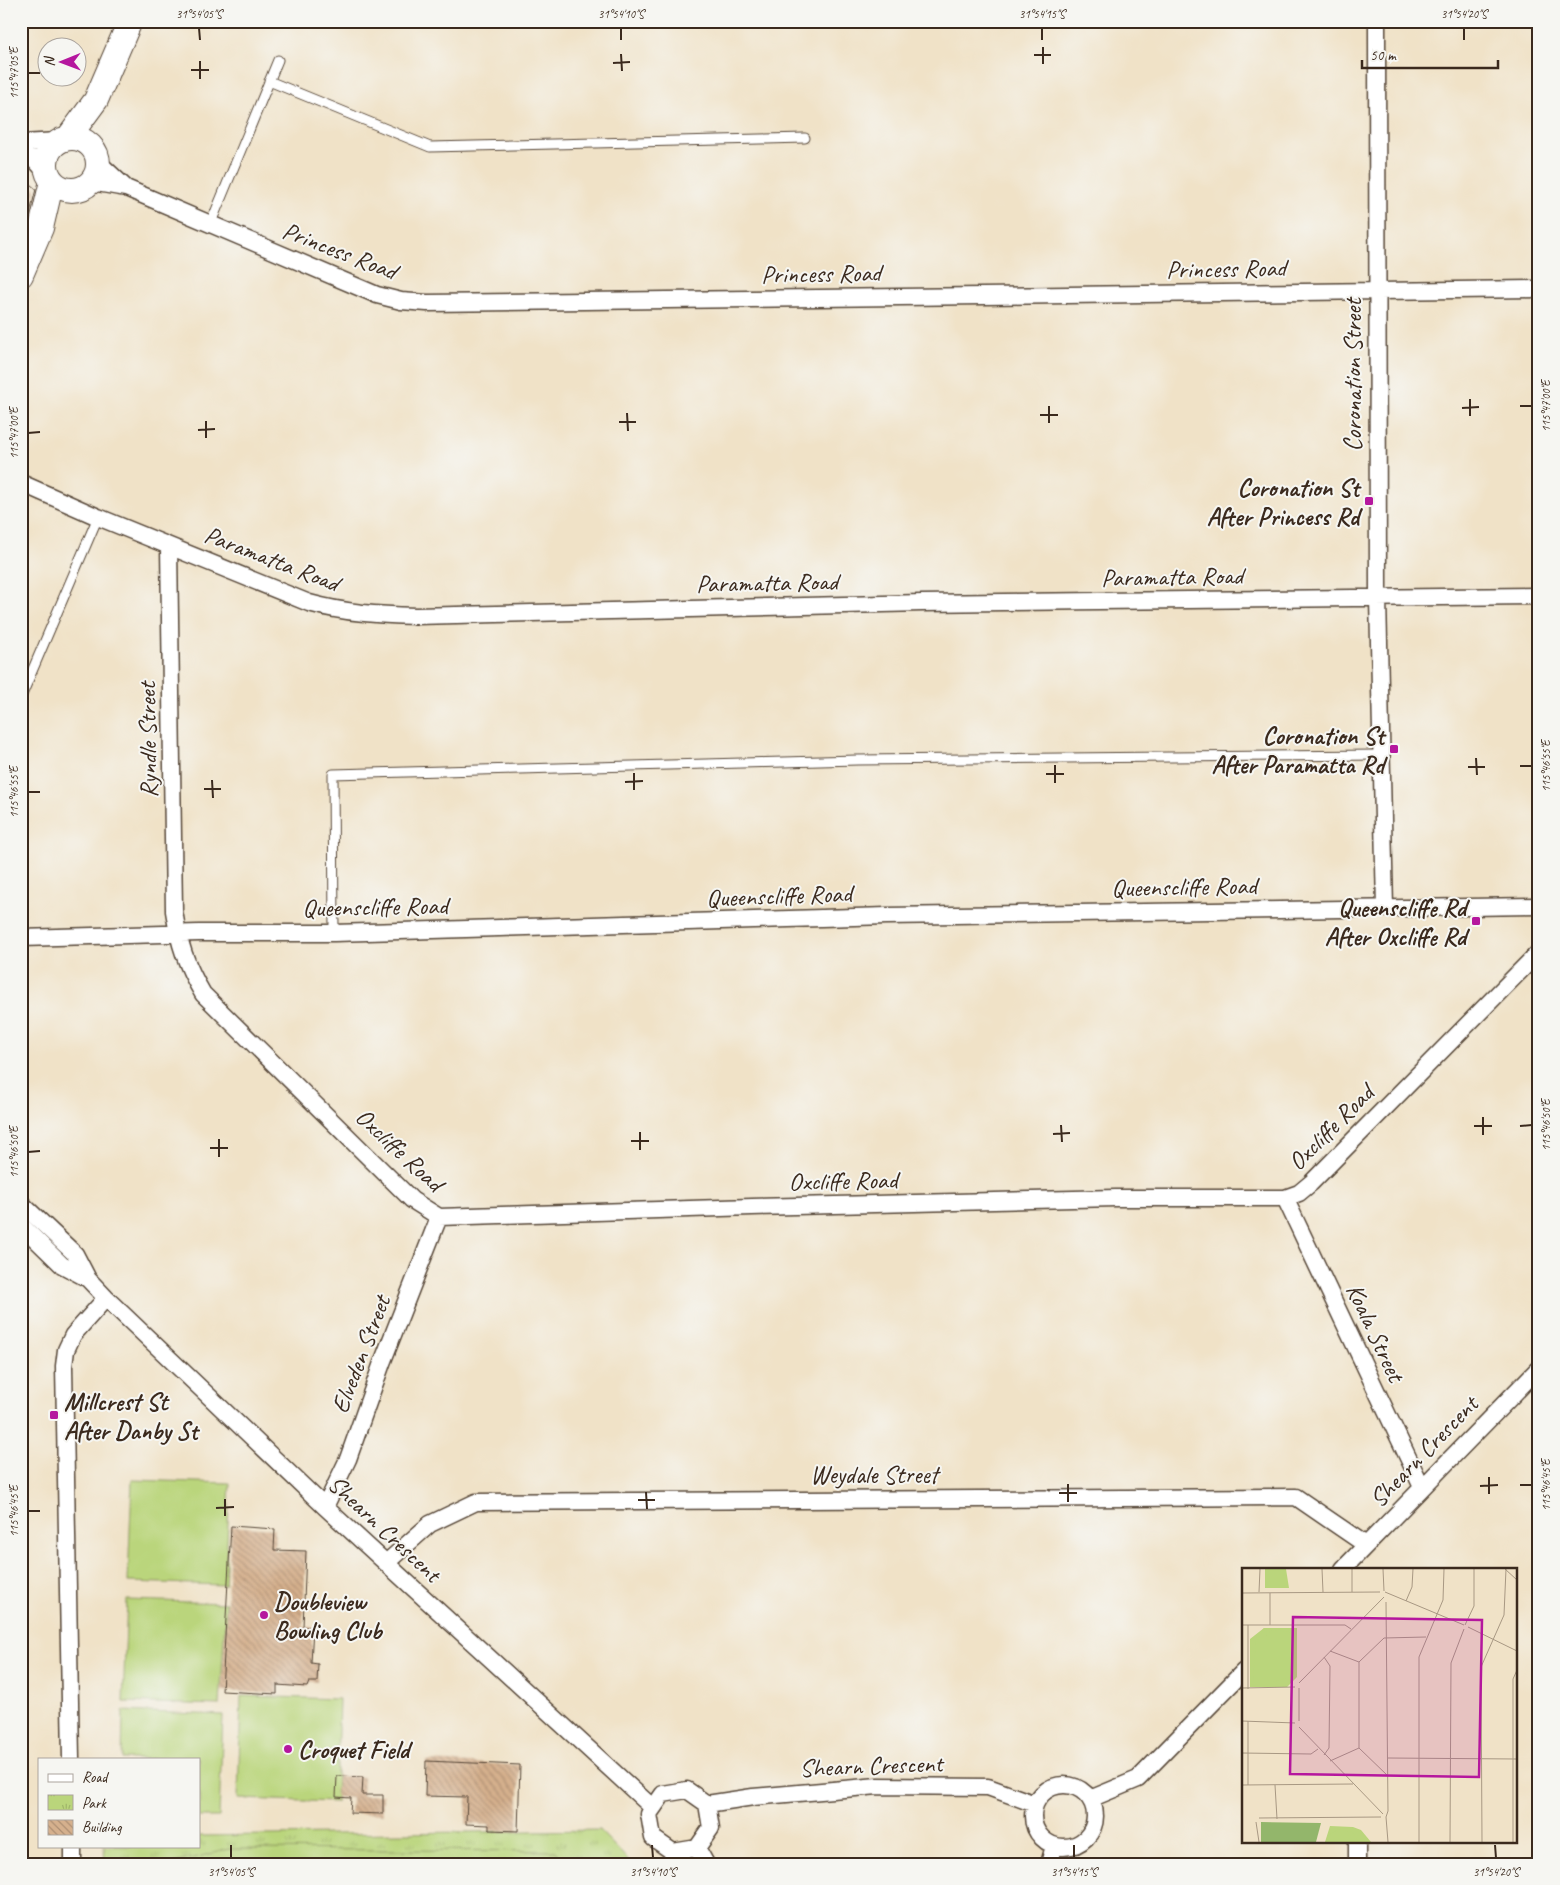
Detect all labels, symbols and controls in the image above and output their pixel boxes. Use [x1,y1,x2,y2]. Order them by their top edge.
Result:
text: 31°54'05"S [176,6,224,22]
text: 31°54'10"S [598,6,646,22]
text: 31°54'15"S [1019,6,1067,22]
text: 31°54'20"S [1441,6,1489,22]
north arrow [38,38,88,88]
scale bar [1362,38,1499,70]
text: 115°47'05"E [6,45,22,99]
text: 50 m [1370,46,1397,65]
text: N [41,55,58,67]
street label: Princess Road [278,215,404,289]
street label: Princess Road [1166,252,1289,286]
street label: Princess Road [761,257,884,291]
street label: Coronation Street [1337,296,1369,451]
text: 115°47'00"E [1538,378,1554,432]
text: 115°47'00"E [6,405,22,459]
place label: Coronation St After Princess Rd [1207,472,1363,533]
marker: Coronation St After Princess Rd [1363,495,1375,507]
street label: Paramatta Road [200,519,347,601]
street label: Paramatta Road [1101,560,1247,594]
street label: Paramatta Road [696,566,842,600]
street label: Ryndle Street [131,679,165,798]
place label: Coronation St After Paramatta Rd [1211,720,1388,781]
text: 115°46'55"E [1538,738,1554,792]
marker: Coronation St After Paramatta Rd [1388,743,1400,755]
text: 115°46'55"E [6,764,22,818]
street label: Queenscliffe Road [1111,870,1261,904]
street label: Queenscliffe Road [706,877,856,915]
street label: Queenscliffe Road [302,890,452,924]
place label: Queenscliffe Rd After Oxcliffe Rd [1325,892,1471,953]
marker: Queenscliffe Rd After Oxcliffe Rd [1470,915,1482,927]
street label: Oxcliffe Road [1281,1075,1383,1177]
text: 115°46'50"E [1538,1097,1554,1151]
street label: Oxcliffe Road [349,1101,453,1201]
text: 115°46'50"E [6,1124,22,1178]
street label: Oxcliffe Road [788,1164,902,1198]
street label: Koala Street [1339,1278,1413,1389]
street label: Elveden Street [324,1289,399,1418]
place label: Millcrest St After Danby St [64,1386,200,1447]
street label: Shearn Crescent [1362,1387,1487,1514]
marker: Millcrest St After Danby St [48,1409,60,1421]
text: 115°46'45"E [1538,1457,1554,1511]
street label: Weydale Street [810,1459,942,1491]
street label: Shearn Crescent [321,1468,450,1591]
text: 115°46'45"E [6,1483,22,1537]
inset map [1242,1568,1518,1842]
place label: Doubleview Bowling Club [274,1586,383,1647]
marker: Doubleview Bowling Club [258,1609,270,1621]
place label: Croquet Field [298,1734,414,1766]
marker: Croquet Field [282,1743,294,1755]
street label: Shearn Crescent [799,1747,946,1784]
legend [38,1758,200,1848]
text: Road [82,1768,109,1787]
text: Park [82,1794,107,1813]
text: Building [82,1818,122,1837]
text: 31°54'05"S [208,1864,256,1880]
text: 31°54'10"S [630,1864,678,1880]
text: 31°54'15"S [1051,1864,1099,1880]
text: 31°54'20"S [1473,1864,1521,1880]

